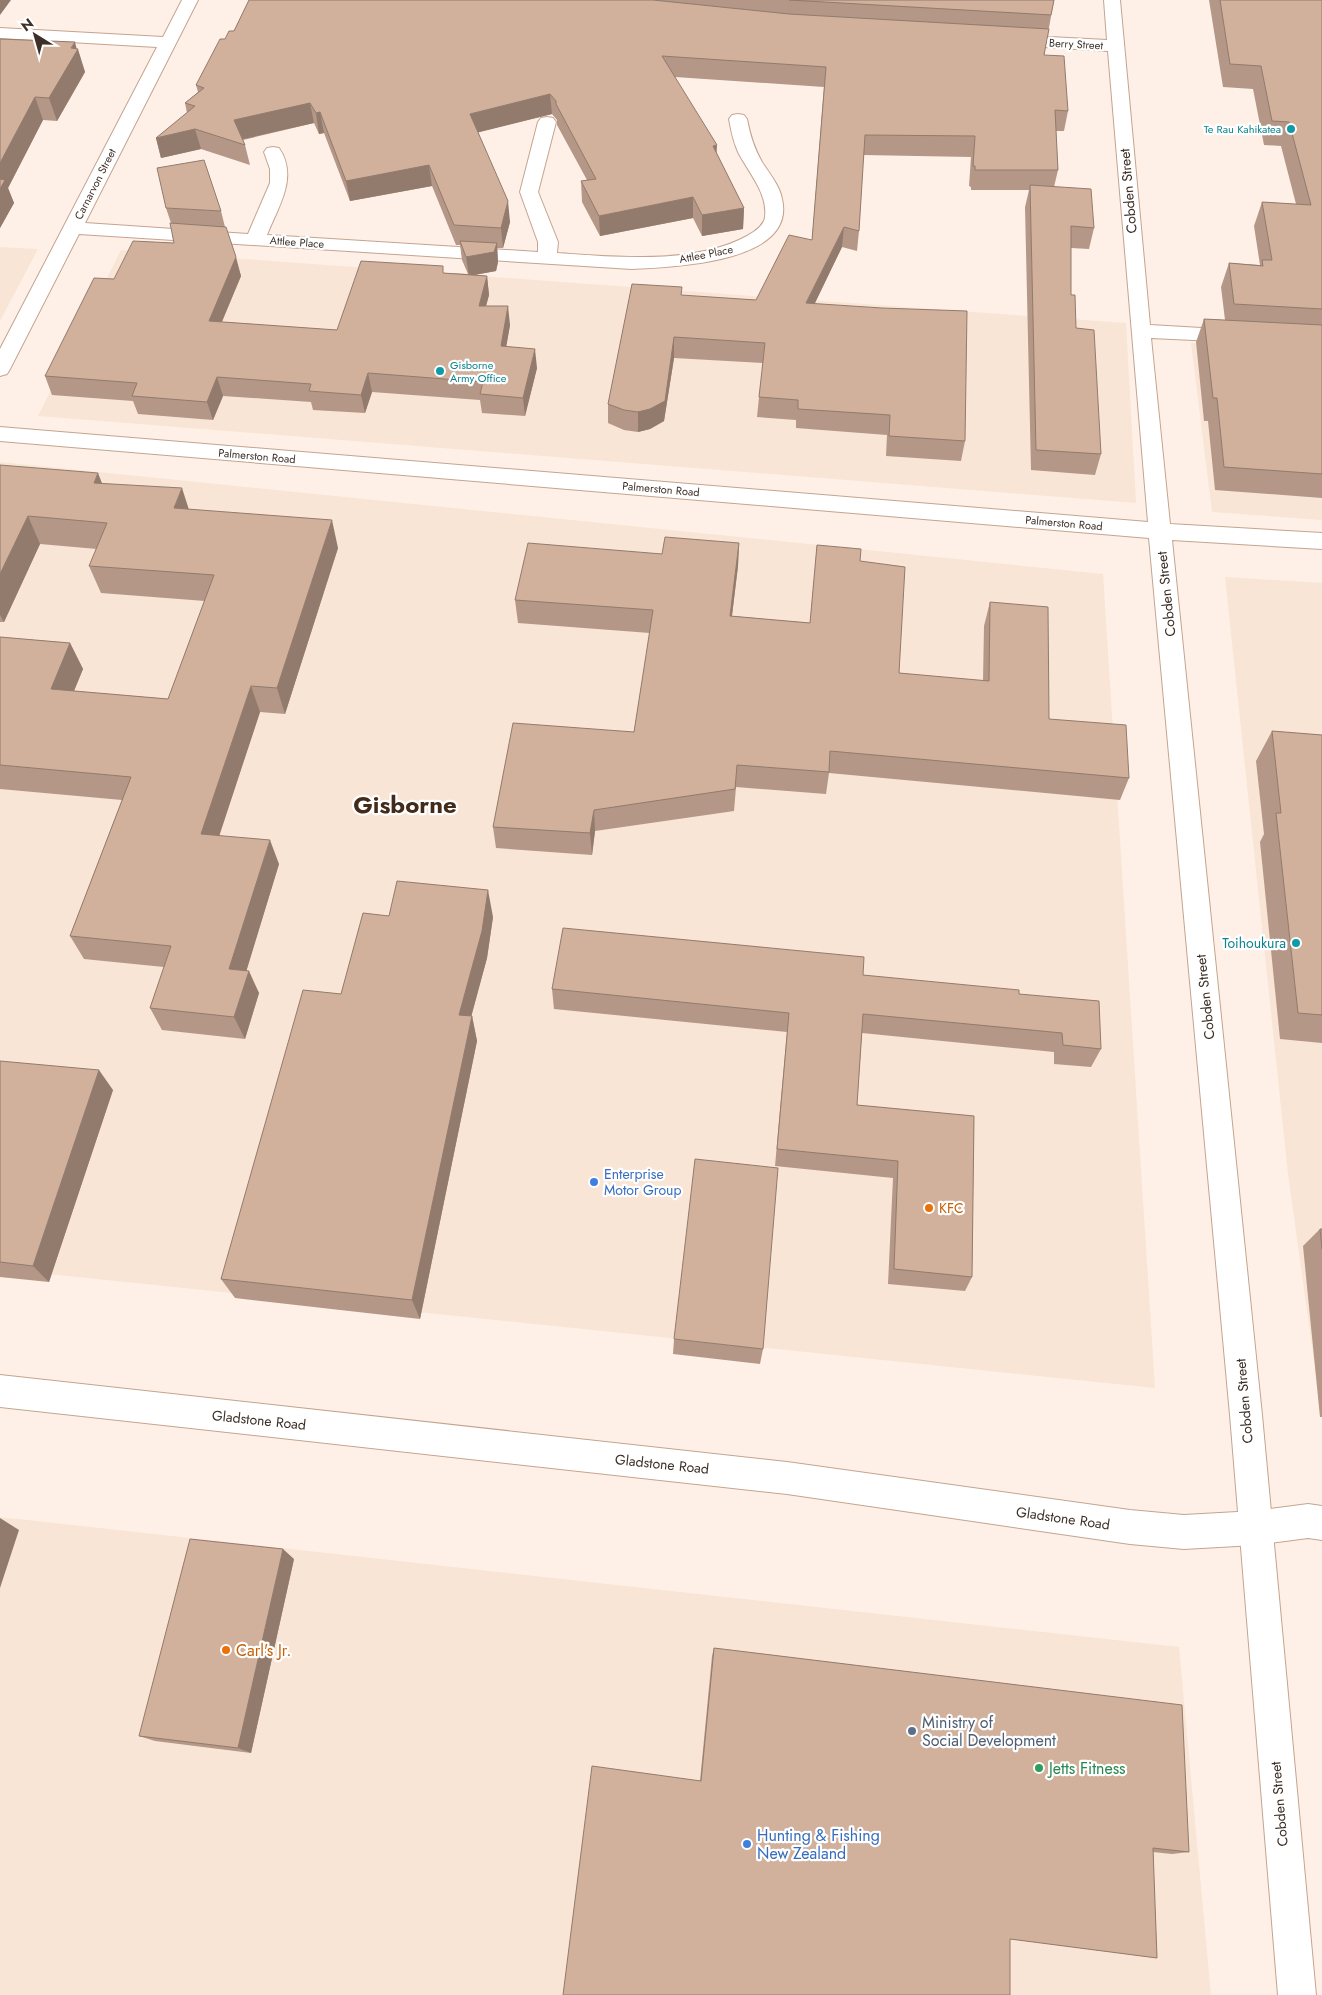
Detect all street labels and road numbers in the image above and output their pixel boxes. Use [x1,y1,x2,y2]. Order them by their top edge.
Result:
street label: Berry Street [1049,35,1104,53]
street label: Carnarvon Street [70,145,120,222]
street label: Cobden Street [1114,147,1142,234]
street label: Attlee Place [269,232,325,252]
street label: Attlee Place [678,241,735,267]
street label: Palmerston Road [218,445,296,467]
street label: Palmerston Road [622,478,700,500]
street label: Palmerston Road [1025,512,1103,534]
street label: Cobden Street [1152,550,1180,637]
street label: Cobden Street [1191,953,1219,1040]
street label: Cobden Street [1230,1357,1258,1444]
street label: Gladstone Road [211,1405,307,1435]
street label: Gladstone Road [614,1449,710,1479]
street label: Gladstone Road [1015,1502,1111,1534]
street label: Cobden Street [1265,1760,1293,1847]

